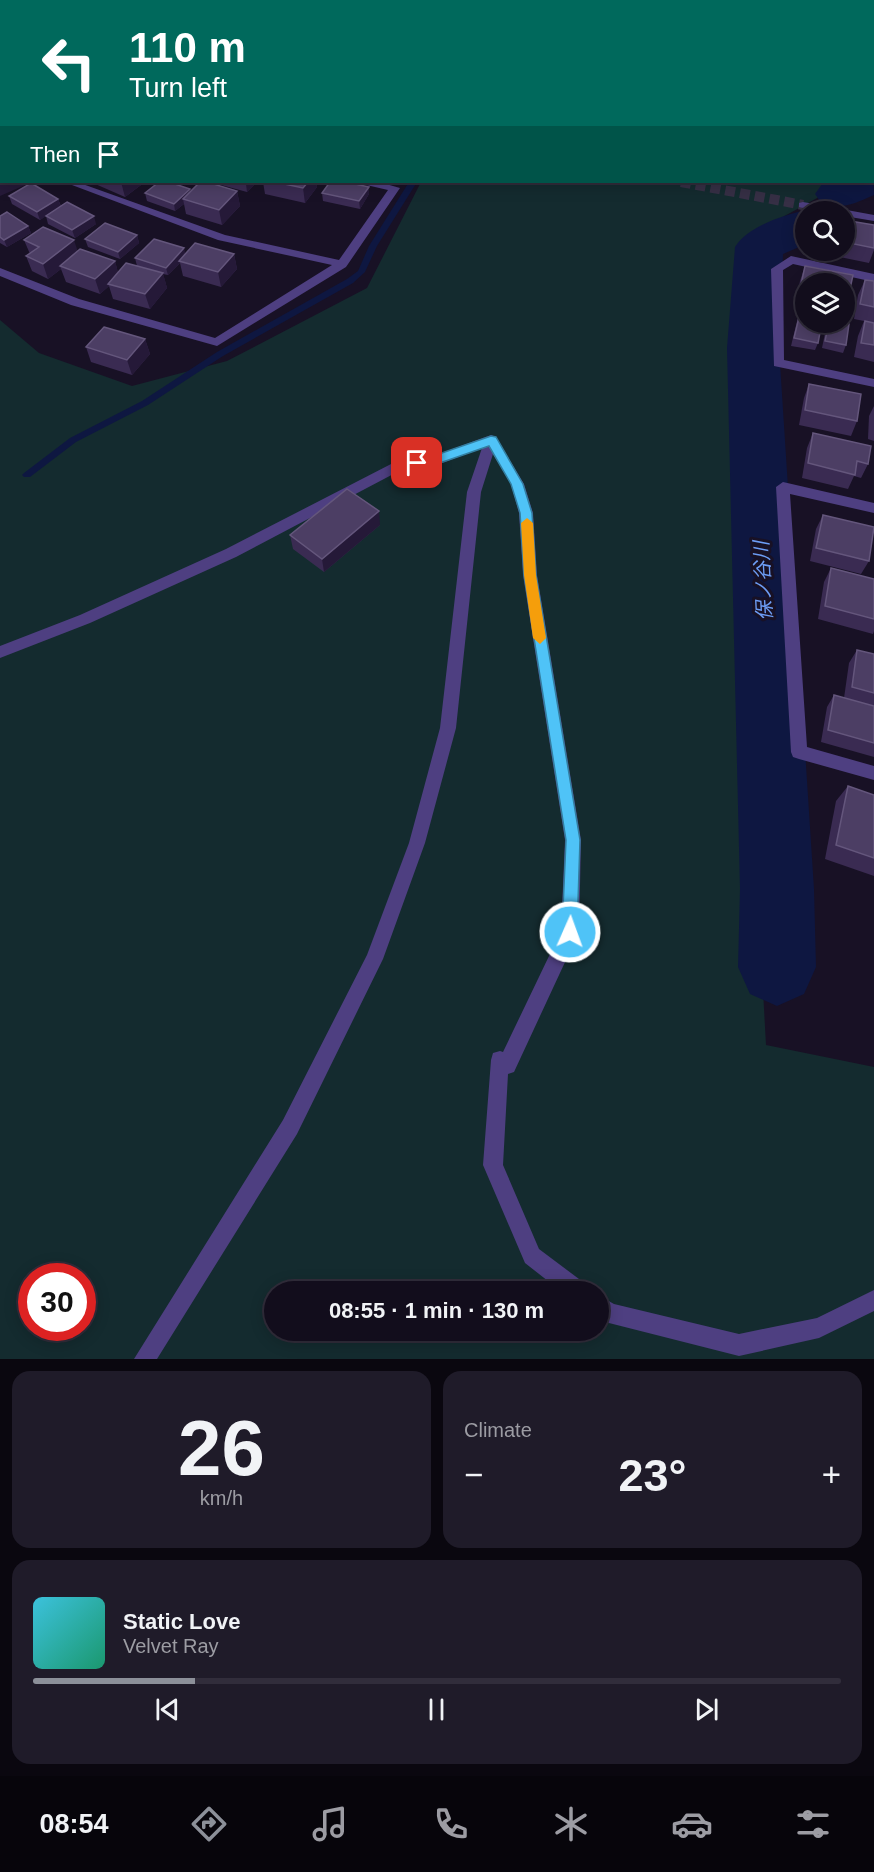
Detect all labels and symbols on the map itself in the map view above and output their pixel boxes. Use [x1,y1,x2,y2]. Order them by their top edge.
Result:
pin [391,437,442,488]
water label: 保ノ谷川 [750,538,776,622]
position arrow [538,900,602,964]
speed limit sign: 30 [18,1263,96,1341]

